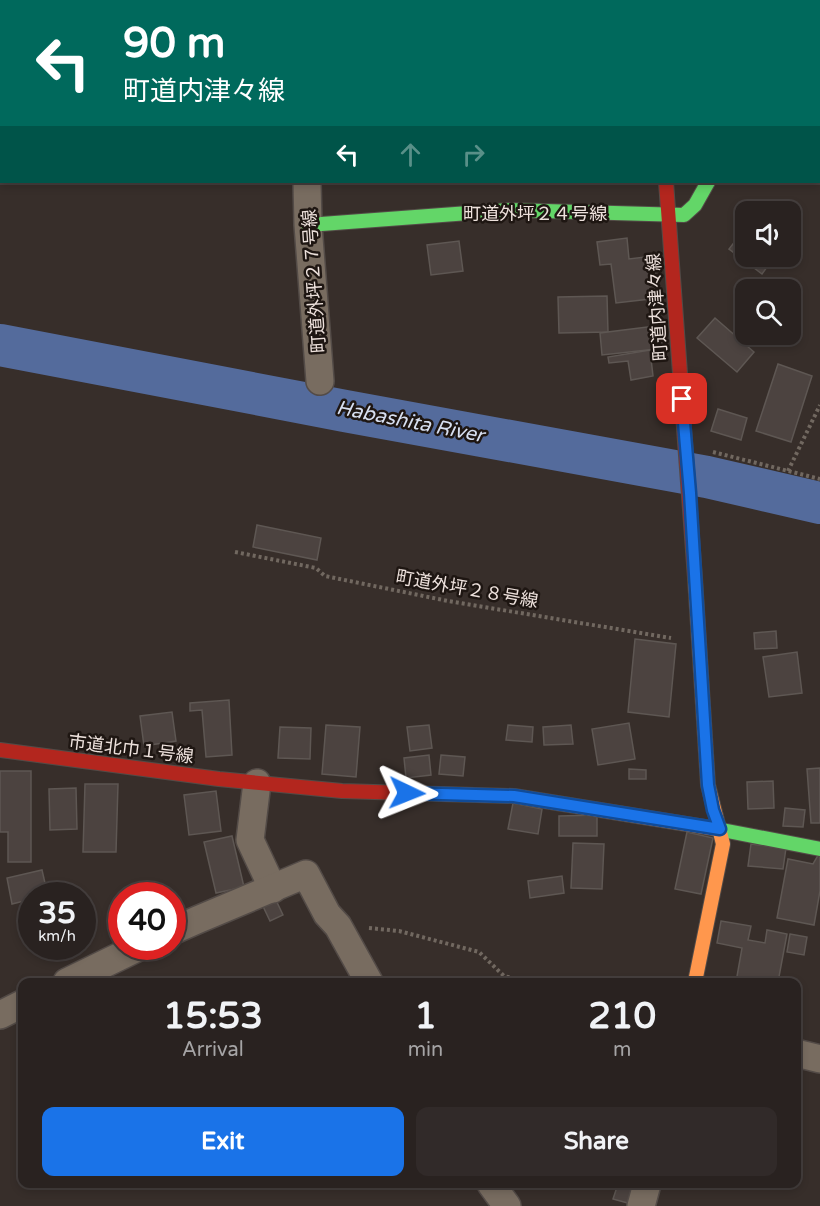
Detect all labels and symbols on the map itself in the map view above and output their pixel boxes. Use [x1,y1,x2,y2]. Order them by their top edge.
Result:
street label: 町道外坪２４号線 [463,203,607,225]
street label: 町道外坪２７号線 [298,208,330,354]
street label: 町道内津々線 [642,252,672,362]
pin [656,373,707,424]
water label: Habashita River [334,396,488,449]
street label: 町道外坪２８号線 [394,566,540,612]
street label: 市道北巾１号線 [67,730,195,768]
position arrow [375,761,439,825]
speed limit sign: 40 [108,882,186,960]

